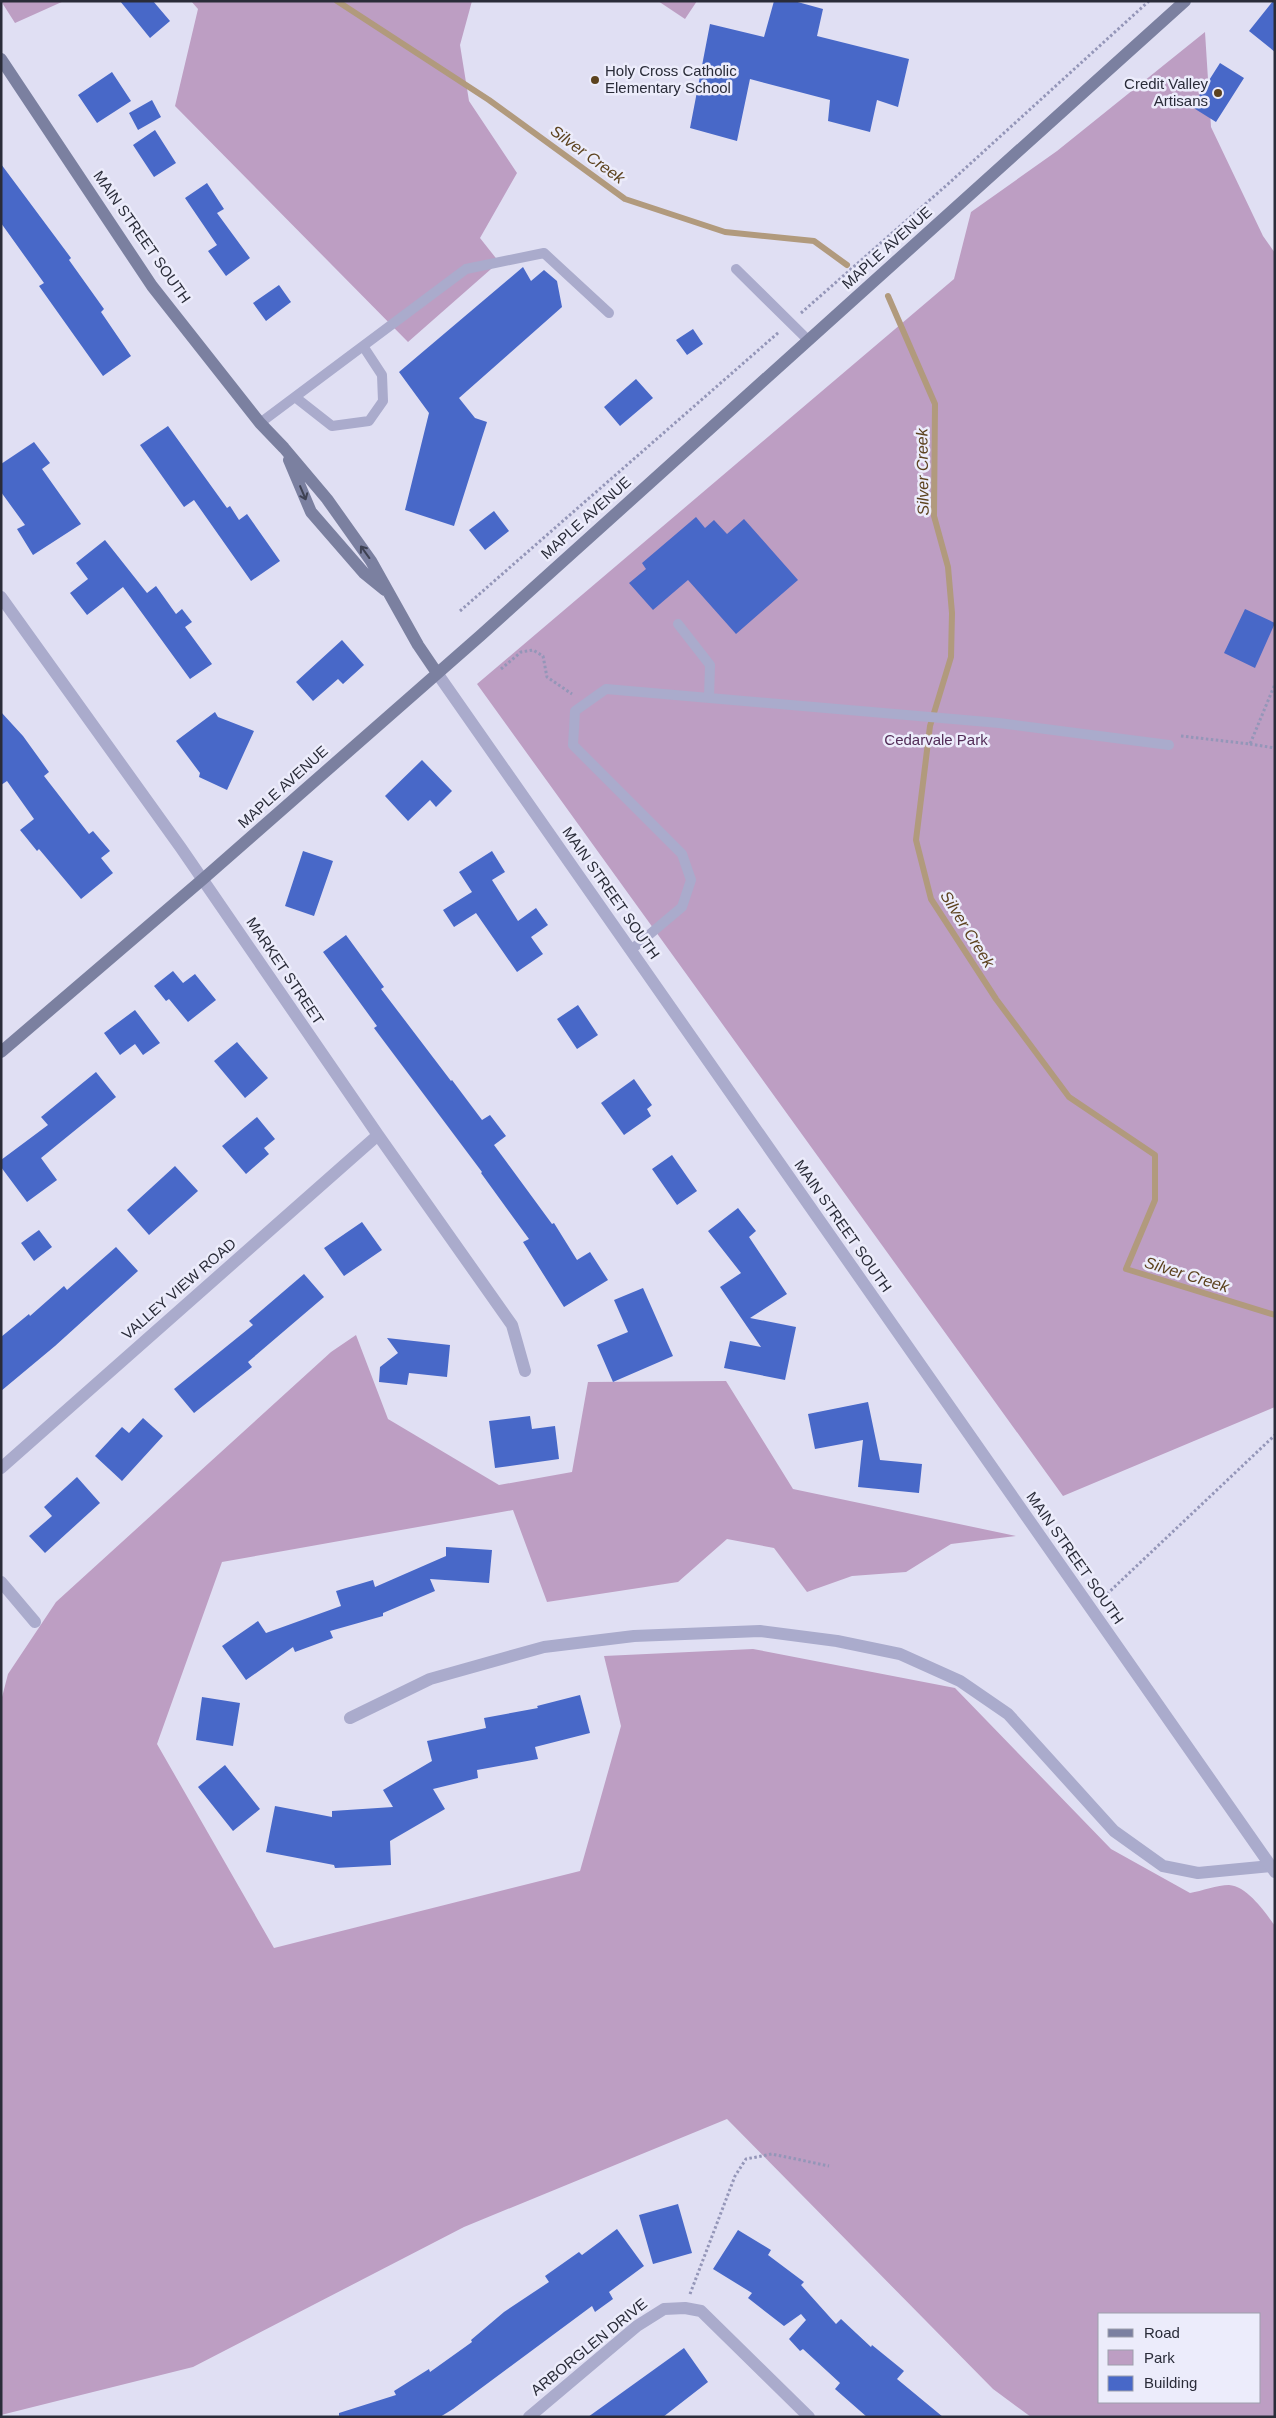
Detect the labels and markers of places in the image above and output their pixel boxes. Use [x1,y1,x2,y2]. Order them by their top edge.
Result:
place label: Holy Cross Catholic Elementary School [605,62,737,96]
marker: Holy Cross Catholic Elementary School [589,74,601,86]
place label: Credit Valley Artisans [1124,75,1208,109]
marker: Credit Valley Artisans [1212,87,1224,99]

